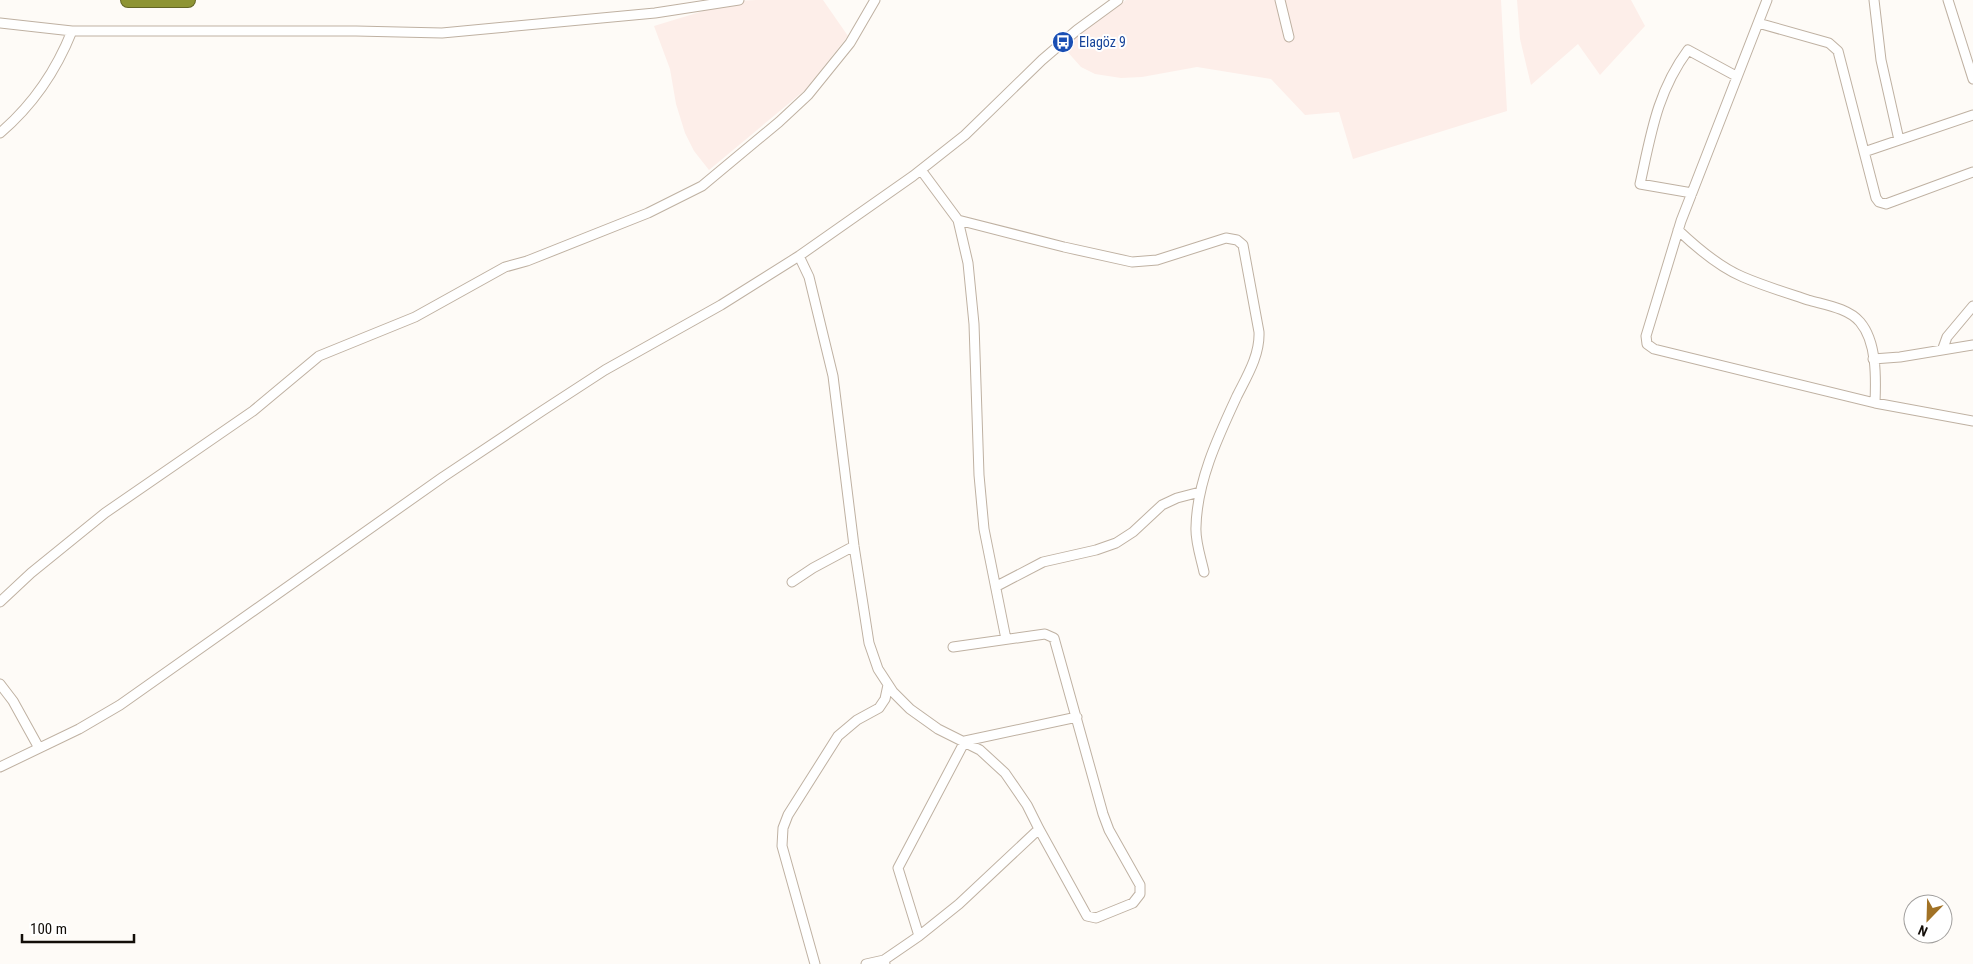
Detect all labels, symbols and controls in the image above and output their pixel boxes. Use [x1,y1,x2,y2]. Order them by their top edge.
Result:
bus stop icon: Elagöz 9 [1051,30,1075,54]
place label: Elagöz 9 [1079,34,1126,50]
north arrow [1903,894,1953,944]
scale bar [22,912,135,944]
text: 100 m [30,920,67,938]
text: N [1916,922,1930,940]

